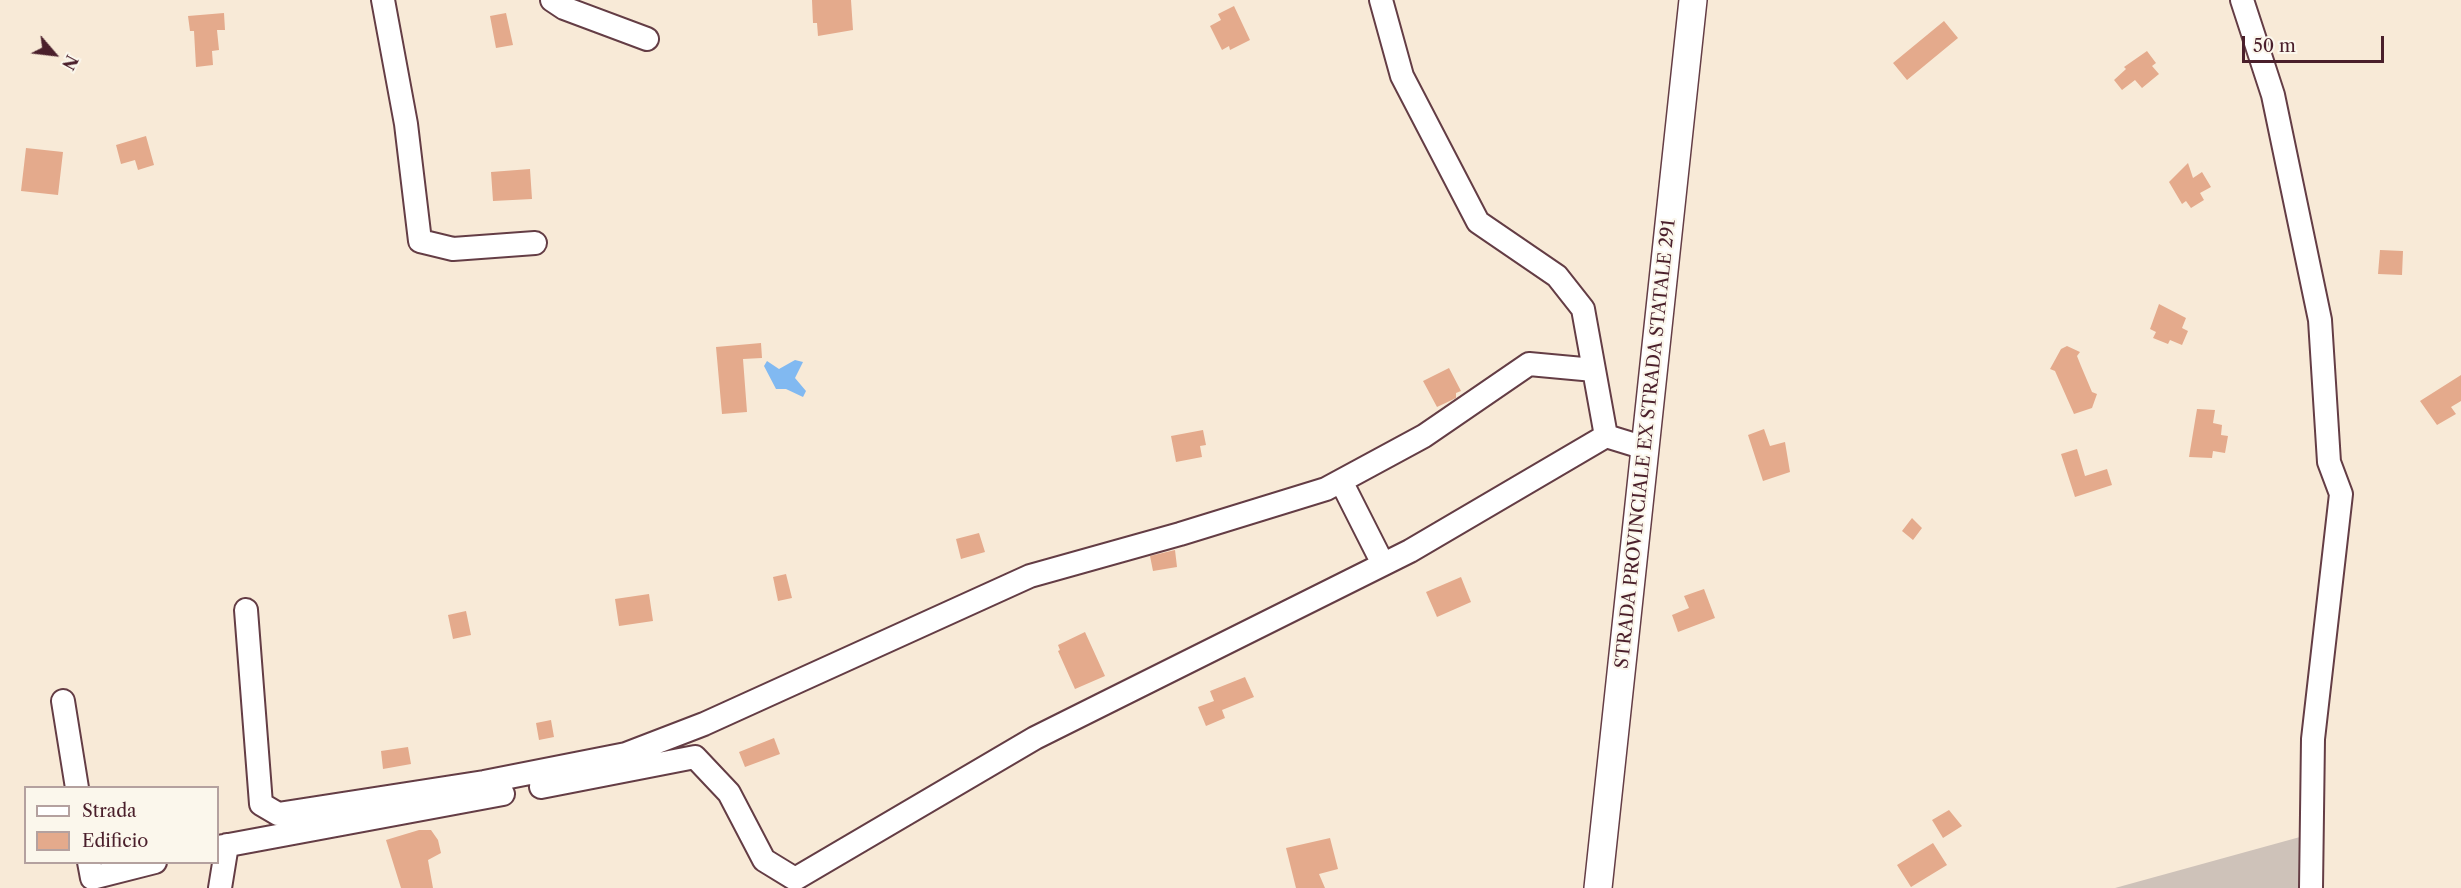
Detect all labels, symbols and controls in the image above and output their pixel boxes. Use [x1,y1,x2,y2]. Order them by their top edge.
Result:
north arrow [24,24,84,84]
scale bar [2245,24,2388,62]
text: 50 m [2253,35,2296,57]
text: N [58,52,82,73]
street label: STRADA PROVINCIALE EX STRADA STATALE 291 [1612,218,1680,670]
legend [24,786,219,864]
text: Strada [82,800,137,822]
text: Edificio [82,830,148,852]

